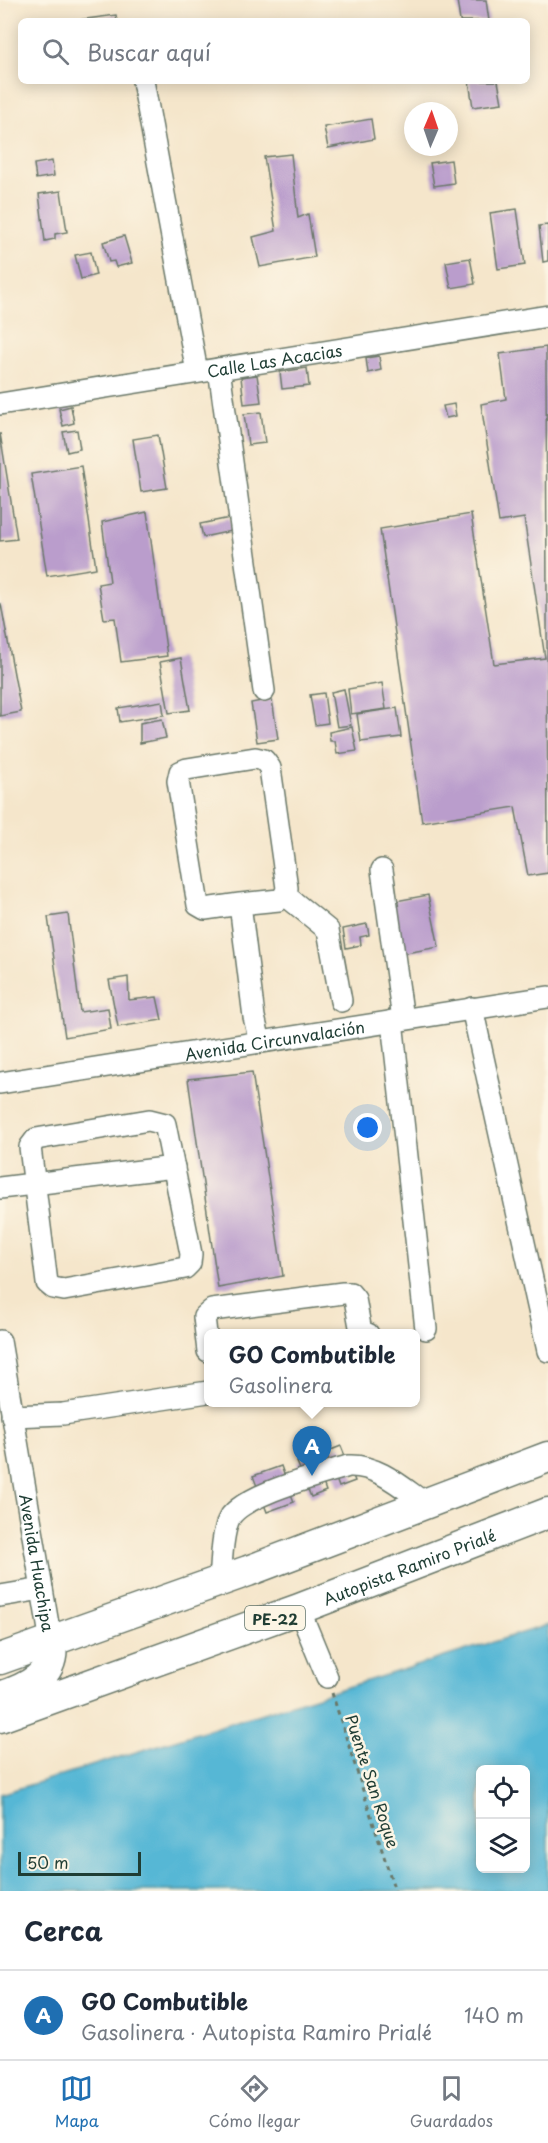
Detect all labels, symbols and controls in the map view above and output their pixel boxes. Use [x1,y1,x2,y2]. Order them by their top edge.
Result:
search box [18,18,530,84]
icon: search [39,35,72,68]
text: Buscar aquí [87,35,211,68]
north arrow [404,102,458,156]
street label: Calle Las Acacias [205,337,344,383]
street label: Avenida Circunvalación [183,1014,366,1066]
your location [353,1113,382,1142]
popup [204,1329,420,1407]
text: GO Combutible [229,1337,395,1370]
text: Gasolinera [229,1370,332,1400]
pin: A [292,1426,332,1476]
street label: Avenida Huachipa [14,1492,61,1634]
street label: Autopista Ramiro Prialé [319,1522,499,1611]
road number: PE-22 [245,1606,305,1630]
street label: Puente San Roque [340,1711,406,1851]
map controls [476,1765,530,1873]
button: locate [476,1765,530,1819]
button: layers [476,1819,530,1873]
scale bar [18,1849,141,1876]
text: 50 m [27,1850,68,1874]
text: Cerca [24,1911,103,1950]
text: GO Combutible [81,1984,248,2017]
text: A [36,2000,51,2030]
text: 140 m [464,2000,524,2030]
text: Gasolinera · Autopista Ramiro Prialé [81,2017,432,2047]
tab: Mapa [55,2072,99,2132]
tab: Cómo llegar [209,2072,300,2132]
tab: Guardados [410,2072,493,2132]

